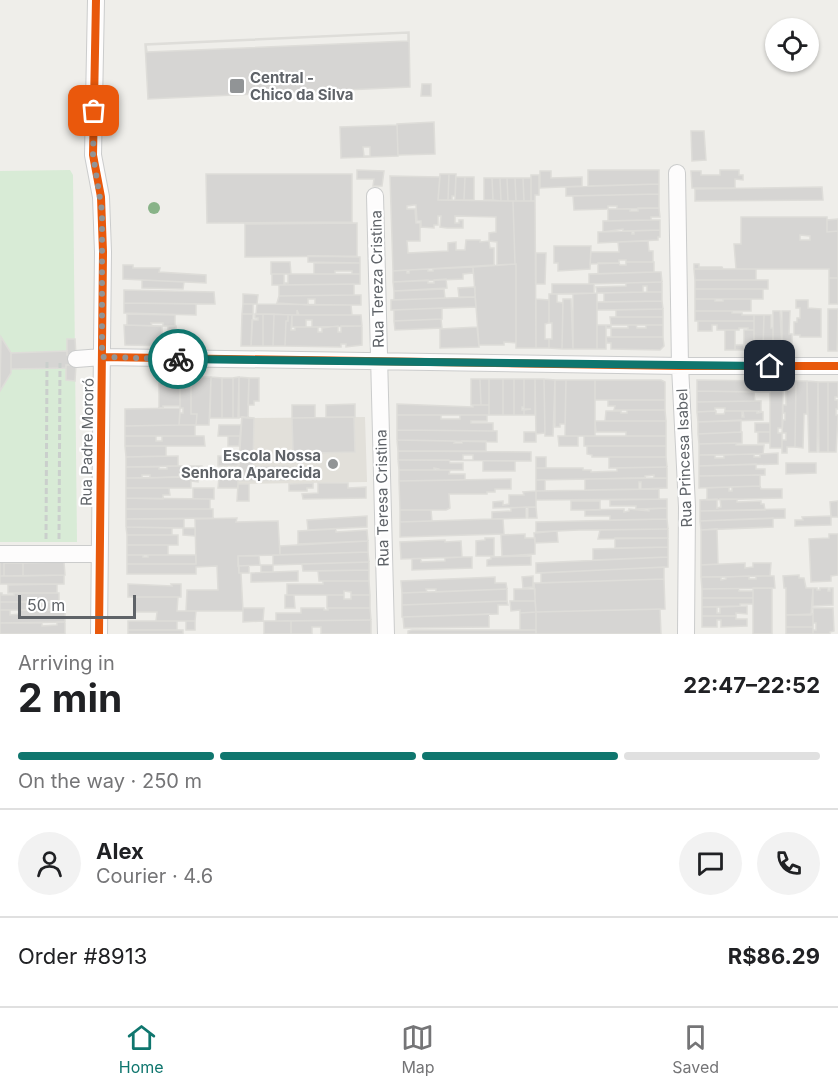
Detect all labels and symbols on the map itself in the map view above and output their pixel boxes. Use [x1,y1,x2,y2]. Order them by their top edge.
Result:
place label: Central - Chico da Silva [250,68,353,104]
marker: Central - Chico da Silva [228,77,246,95]
pin [68,85,119,136]
street label: Rua Tereza Cristina [366,210,388,348]
courier [148,329,208,389]
pin [744,340,795,391]
street label: Rua Padre Mororó [76,378,98,506]
street label: Rua Princesa Isabel [672,388,696,528]
street label: Rua Teresa Cristina [371,429,393,567]
place label: Escola Nossa Senhora Aparecida [181,446,321,482]
marker: Escola Nossa Senhora Aparecida [326,457,340,471]
scale bar [18,592,136,620]

